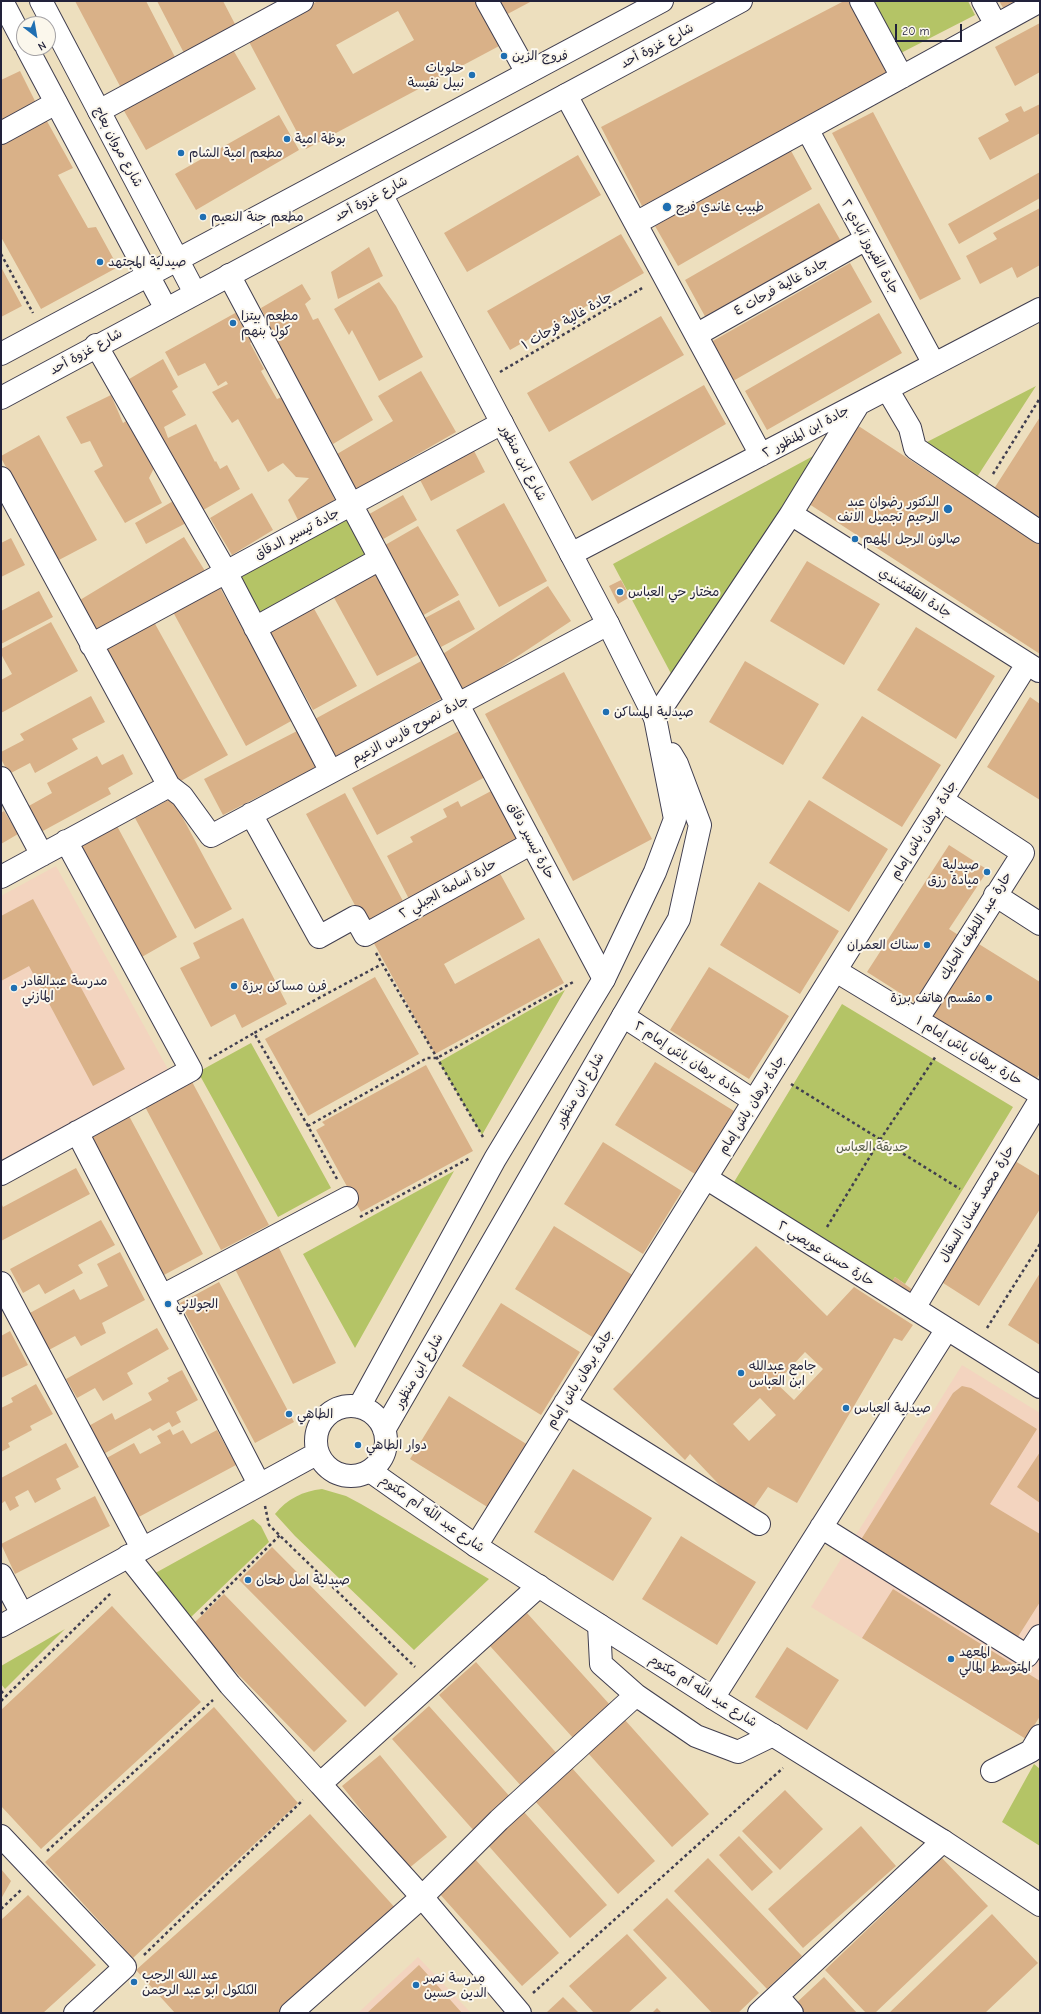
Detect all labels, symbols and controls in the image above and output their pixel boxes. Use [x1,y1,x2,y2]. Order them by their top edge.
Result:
north arrow [16,16,56,56]
scale bar [897,16,964,42]
street label: شارع غزوة أحد [618,20,696,72]
text: 20 m [902,24,930,38]
text: N [35,38,48,53]
place label: فروج الزين [512,48,568,64]
marker: فروج الزين [499,51,509,61]
place label: حلويات نبيل نفيسة [408,60,464,91]
marker: حلويات نبيل نفيسة [467,70,477,80]
street label: شارع مروان بعاج [90,104,146,190]
place label: بوظة امية [295,131,346,147]
marker: بوظة امية [282,134,292,144]
place label: مطعم امية الشام [189,145,283,161]
marker: مطعم امية الشام [176,148,186,158]
street label: شارع غزوة أحد [332,173,410,225]
street label: جادة الفيروز آبادي ٢ [838,197,902,297]
place label: طبيب غاندي فرح [676,199,764,215]
marker: طبيب غاندي فرح [661,201,673,213]
place label: مطعم جنة النعيم [211,209,304,225]
marker: مطعم جنة النعيم [198,212,208,222]
place label: صيدلية المجتهد [108,254,186,270]
street label: جادة غالية فرحات ٤ [731,255,831,319]
marker: صيدلية المجتهد [95,257,105,267]
street label: جادة غالية فرحات ١ [519,289,615,353]
place label: مطعم بيتزا كول بنهم [241,308,298,339]
marker: مطعم بيتزا كول بنهم [228,318,238,328]
street label: شارع غزوة أحد [47,326,125,378]
street label: جادة ابن المنظور ٢ [760,403,852,461]
street label: شارع ابن منظور [497,423,549,503]
place label: الدكتور رضوان عبد الرحيم تجميل الانف [837,494,939,525]
marker: الدكتور رضوان عبد الرحيم تجميل الانف [942,503,954,515]
street label: جادة تيسير الدقاق [252,505,342,563]
place label: صالون الرجل المهم [863,531,960,547]
marker: صالون الرجل المهم [850,534,860,544]
street label: جادة القلقشندي [876,564,954,622]
place label: مختار حي العباس [628,584,719,600]
marker: مختار حي العباس [615,587,625,597]
street label: جادة نصوح فارس الزعيم [349,692,471,768]
place label: صيدلية المساكن [614,704,694,720]
marker: صيدلية المساكن [601,707,611,717]
street label: جادة برهان باش إمام [887,778,961,882]
street label: حارة تيسير دقاق [504,800,558,882]
street label: حارة أسامة الجبلي ٢ [397,856,499,922]
place label: صيدلية ميادة رزق [927,857,979,888]
marker: صيدلية ميادة رزق [982,867,992,877]
street label: حارة عبد اللطيف الحايك [936,869,1016,983]
place label: سناك العمران [847,937,919,953]
marker: سناك العمران [922,940,932,950]
place label: مدرسة عبدالقادر المازني [22,973,107,1004]
place label: فرن مساكن برزة [242,978,327,994]
marker: فرن مساكن برزة [229,981,239,991]
marker: مدرسة عبدالقادر المازني [9,983,19,993]
place label: مقسم هاتف برزة [890,990,981,1006]
marker: مقسم هاتف برزة [984,993,994,1003]
street label: حارة برهان باش إمام ١ [913,1013,1025,1089]
street label: جادة برهان باش إمام ٢ [631,1018,745,1100]
street label: شارع ابن منظور [552,1050,608,1130]
street label: جادة برهان باش إمام [715,1053,789,1157]
park label: حديقة العباس [836,1139,908,1155]
street label: حارة محمد غسان السقال [936,1143,1018,1265]
street label: حارة حسن عويصي ٢ [775,1218,877,1290]
place label: الجولاني [176,1296,218,1312]
marker: الجولاني [163,1299,173,1309]
street label: جادة برهان باش إمام [543,1327,617,1431]
street label: شارع ابن منظور [391,1331,447,1411]
place label: جامع عبدالله ابن العباس [749,1358,816,1389]
marker: جامع عبدالله ابن العباس [736,1368,746,1378]
place label: صيدلية العباس [854,1400,931,1416]
marker: صيدلية العباس [841,1403,851,1413]
place label: الطاهي [297,1406,333,1422]
marker: الطاهي [284,1409,294,1419]
place label: دوار الطاهي [366,1437,427,1453]
marker: دوار الطاهي [353,1440,363,1450]
street label: شارع عبد اللّه أم مكتوم [377,1472,487,1556]
place label: صيدلية امل طحان [256,1572,350,1588]
marker: صيدلية امل طحان [243,1575,253,1585]
place label: المعهد المتوسط المالي [959,1644,1031,1675]
street label: شارع عبد اللّه أم مكتوم [646,1651,760,1731]
marker: المعهد المتوسط المالي [946,1654,956,1664]
place label: عبد الله الرجب الكلكول ابو عبد الرحمن [142,1967,257,1998]
place label: مدرسة نصر الدين حسين [424,1970,487,2001]
marker: عبد الله الرجب الكلكول ابو عبد الرحمن [129,1977,139,1987]
marker: مدرسة نصر الدين حسين [411,1980,421,1990]

